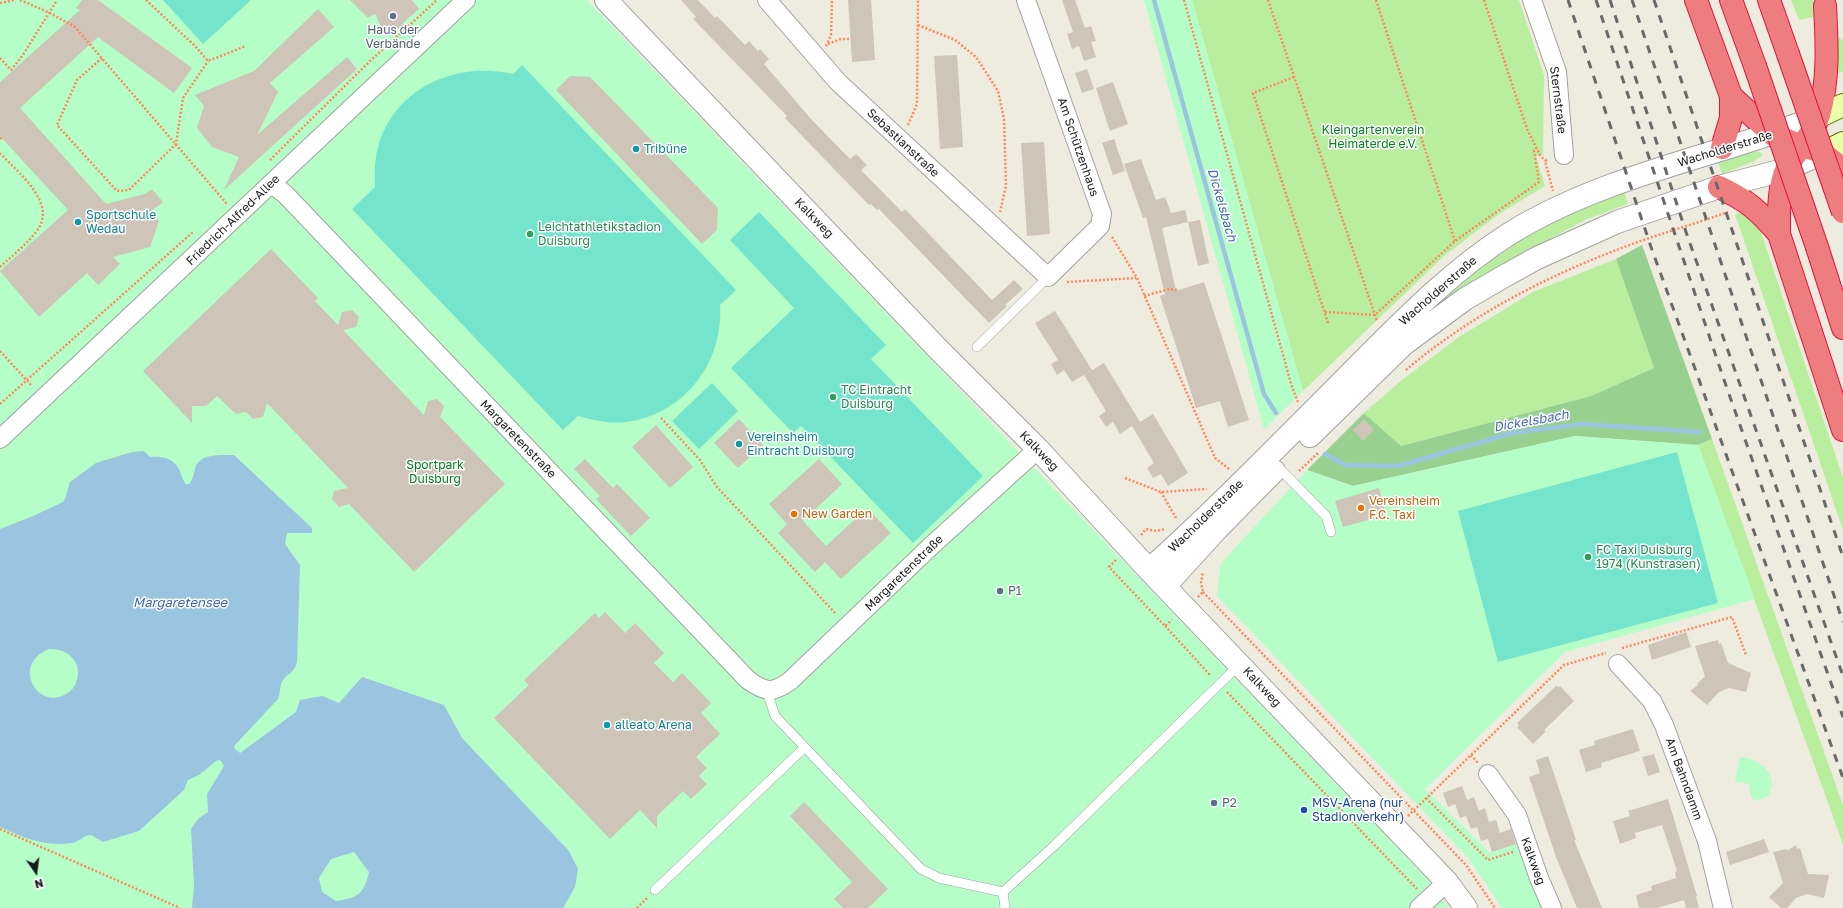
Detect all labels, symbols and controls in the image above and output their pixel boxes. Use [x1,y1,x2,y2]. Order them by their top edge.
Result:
marker: Haus der Verbände [388,11,398,21]
place label: Haus der Verbände [366,23,420,51]
street label: Sternstraße [1547,66,1569,134]
street label: Am Schützenhaus [1054,96,1102,198]
street label: Sebastianstraße [864,106,942,180]
park label: Kleingartenverein Heimaterde e.V. [1322,123,1424,151]
street label: Wacholderstraße [1676,128,1774,170]
place label: Tribüne [644,142,687,156]
marker: Tribüne [631,144,641,154]
water label: Dickelsbach [1204,166,1240,244]
street label: Friedrich-Alfred-Allee [183,172,283,268]
street label: Kalkweg [792,195,836,241]
place label: Sportschule Wedau [86,208,156,236]
marker: Sportschule Wedau [73,217,83,227]
place label: Leichtathletikstadion Duisburg [538,220,661,248]
marker: Leichtathletikstadion Duisburg [525,229,535,239]
street label: Wacholderstraße [1396,253,1480,329]
place label: TC Eintracht Duisburg [841,383,912,411]
marker: TC Eintracht Duisburg [828,392,838,402]
street label: Margaretenstraße [477,397,559,481]
water label: Dickelsbach [1492,407,1570,435]
street label: Kalkweg [1017,428,1061,474]
place label: Vereinsheim Eintracht Duisburg [747,430,854,458]
marker: Vereinsheim Eintracht Duisburg [734,439,744,449]
park label: Sportpark Duisburg [406,458,464,486]
street label: Wacholderstraße [1166,477,1246,555]
place label: Vereinsheim F.C. Taxi [1369,494,1440,522]
marker: Vereinsheim F.C. Taxi [1356,503,1366,513]
place label: New Garden [802,507,872,521]
marker: New Garden [789,509,799,519]
street label: Margaretenstraße [862,532,946,614]
place label: FC Taxi Duisburg 1974 (Kunstrasen) [1596,543,1701,571]
marker: FC Taxi Duisburg 1974 (Kunstrasen) [1583,552,1593,562]
place label: P1 [1008,584,1022,598]
marker: P1 [995,586,1005,596]
water label: Margaretensee [133,595,227,611]
street label: Kalkweg [1240,664,1284,710]
place label: alleato Arena [615,718,692,732]
marker: alleato Arena [602,720,612,730]
street label: Am Bahndamm [1662,736,1706,822]
place label: P2 [1222,796,1237,810]
place label: MSV-Arena (nur Stadionverkehr) [1312,796,1404,824]
marker: P2 [1209,798,1219,808]
marker: MSV-Arena (nur Stadionverkehr) [1299,805,1309,815]
street label: Kalkweg [1518,835,1548,887]
north arrow [16,852,56,892]
text: N [33,877,45,891]

